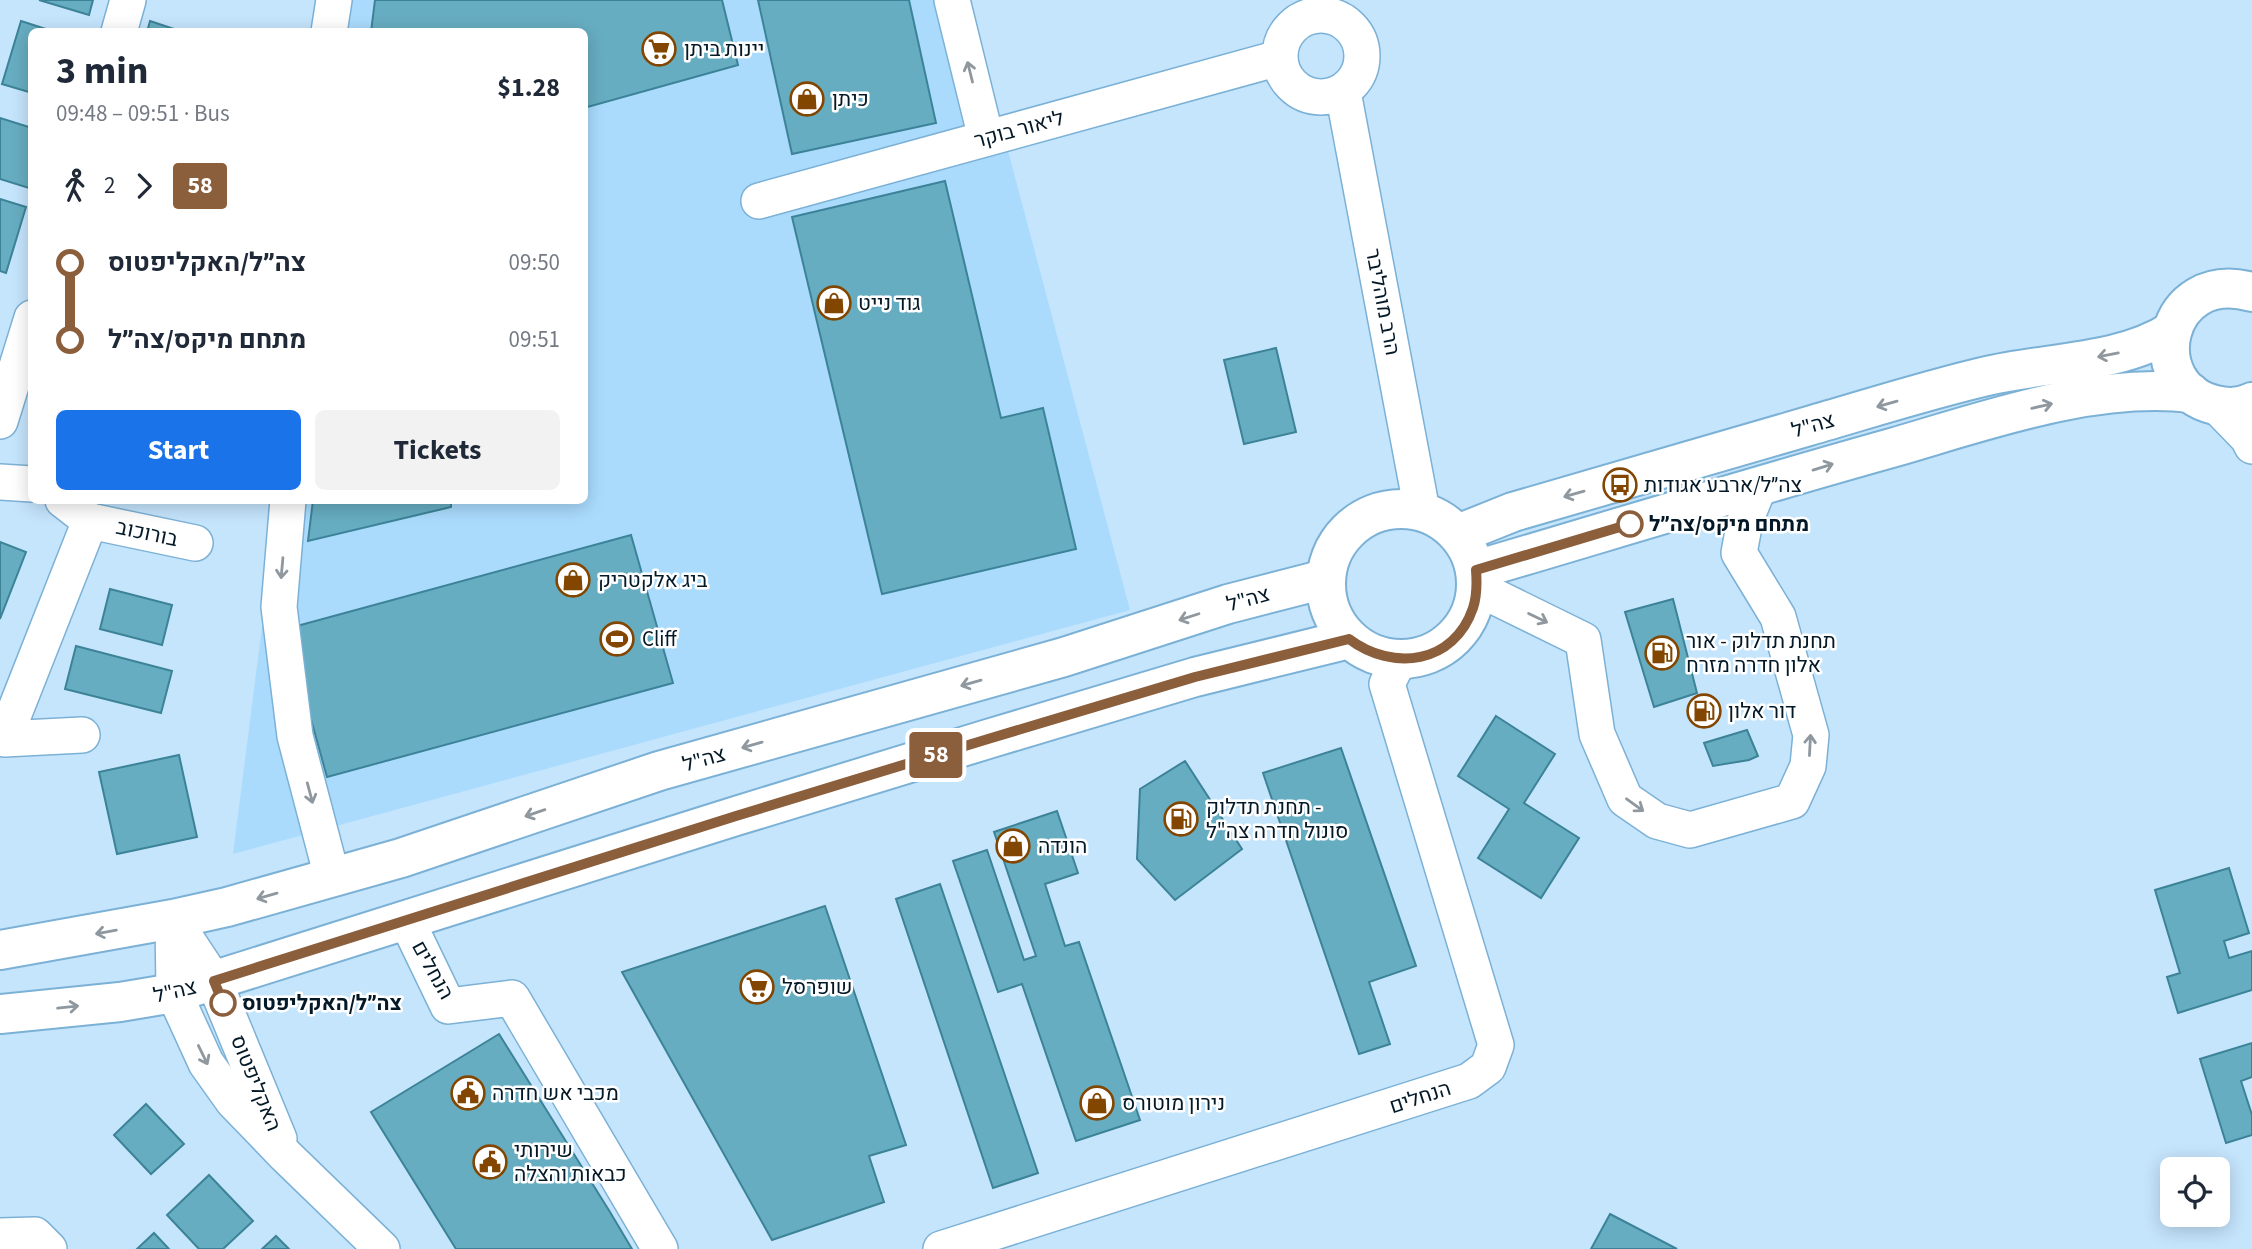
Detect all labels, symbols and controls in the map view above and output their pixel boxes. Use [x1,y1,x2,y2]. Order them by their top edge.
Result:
supermarket icon: יינות ביתן [640,30,678,68]
place label: יינות ביתן [684,34,764,64]
text: 3 min [56,44,148,98]
one-way arrow [963,61,976,83]
text: $1.28 [497,69,560,106]
shop icon: כיתן [788,80,826,118]
place label: כיתן [832,84,869,114]
text: 09:48 – 09:51 · Bus [56,97,230,130]
street label: ליאור בוקר [971,103,1067,155]
icon: walk [56,167,94,205]
icon: forward [125,167,163,205]
text: 58 [187,168,213,203]
text: 2 [104,169,115,202]
text: צה״ל/האקליפטוס [108,244,306,281]
text: 09:50 [509,246,560,279]
street label: הרב מוהליבר [1358,246,1408,358]
shop icon: גוד נייט [815,284,853,322]
place label: גוד נייט [858,288,921,318]
text: מתחם מיקס/צה״ל [108,321,306,358]
text: 09:51 [509,323,560,356]
one-way arrow [2097,348,2120,362]
one-way arrow [1876,398,1898,411]
one-way arrow [2030,399,2053,413]
street label: צה"ל [1788,405,1838,445]
button: Start [56,410,301,490]
button: Tickets [315,410,560,490]
one-way arrow [1812,460,1834,473]
bus stop icon: צה״ל/ארבע אגודות [1601,466,1639,504]
place label: צה״ל/ארבע אגודות [1644,470,1802,500]
one-way arrow [1563,489,1585,502]
place label: מתחם מיקס/צה״ל [1649,509,1809,539]
marker: מתחם מיקס/צה״ל [1617,511,1643,537]
street label: בורוכוב [113,512,181,554]
one-way arrow [275,557,288,579]
shop icon: ביג אלקטריק [554,561,592,599]
place label: ביג אלקטריק [598,565,708,595]
street label: צה"ל [1223,579,1273,619]
one-way arrow [1178,611,1200,624]
one-way arrow [1527,611,1548,625]
sports icon: Cliff [598,620,636,658]
place label: Cliff [642,624,678,654]
place label: תחנת תדלוק - אור אלון חדרה מזרח [1686,626,1836,680]
fuel station icon: תחנת תדלוק - אור אלון חדרה מזרח [1643,634,1681,672]
one-way arrow [961,677,983,690]
fuel station icon: דור אלון [1685,692,1723,730]
place label: דור אלון [1728,696,1796,726]
line badge: 58 [904,732,968,778]
one-way arrow [1803,734,1816,757]
text: 58 [923,737,949,772]
street label: צה"ל [679,739,729,779]
one-way arrow [742,739,764,752]
one-way arrow [304,781,317,804]
place label: תחנת תדלוק - סונול חדרה צה"ל [1206,792,1348,846]
one-way arrow [1625,798,1644,812]
fuel station icon: תחנת תדלוק - סונול חדרה צה"ל [1162,800,1200,838]
one-way arrow [525,808,547,820]
shop icon: הונדה [994,827,1032,865]
place label: הונדה [1038,831,1087,861]
one-way arrow [256,890,278,903]
one-way arrow [95,925,118,939]
street label: הנחלים [405,935,461,1005]
supermarket icon: שופרסל [738,968,776,1006]
street label: צה"ל [150,971,200,1011]
place label: שופרסל [782,972,853,1002]
place label: צה״ל/האקליפטוס [242,988,402,1018]
marker: צה״ל/האקליפטוס [210,990,236,1016]
one-way arrow [56,1000,79,1013]
street label: האקליפטוס [223,1030,289,1136]
one-way arrow [196,1044,210,1065]
street label: הנחלים [1385,1073,1455,1121]
public building icon: מכבי אש חדרה [449,1074,487,1112]
place label: מכבי אש חדרה [492,1078,619,1108]
shop icon: נירון מוטורס [1078,1084,1116,1122]
place label: נירון מוטורס [1122,1088,1225,1118]
place label: שירותי כבאות והצלה [514,1135,626,1189]
public building icon: שירותי כבאות והצלה [471,1143,509,1181]
map controls [2160,1157,2230,1227]
button: locate [2160,1157,2230,1227]

